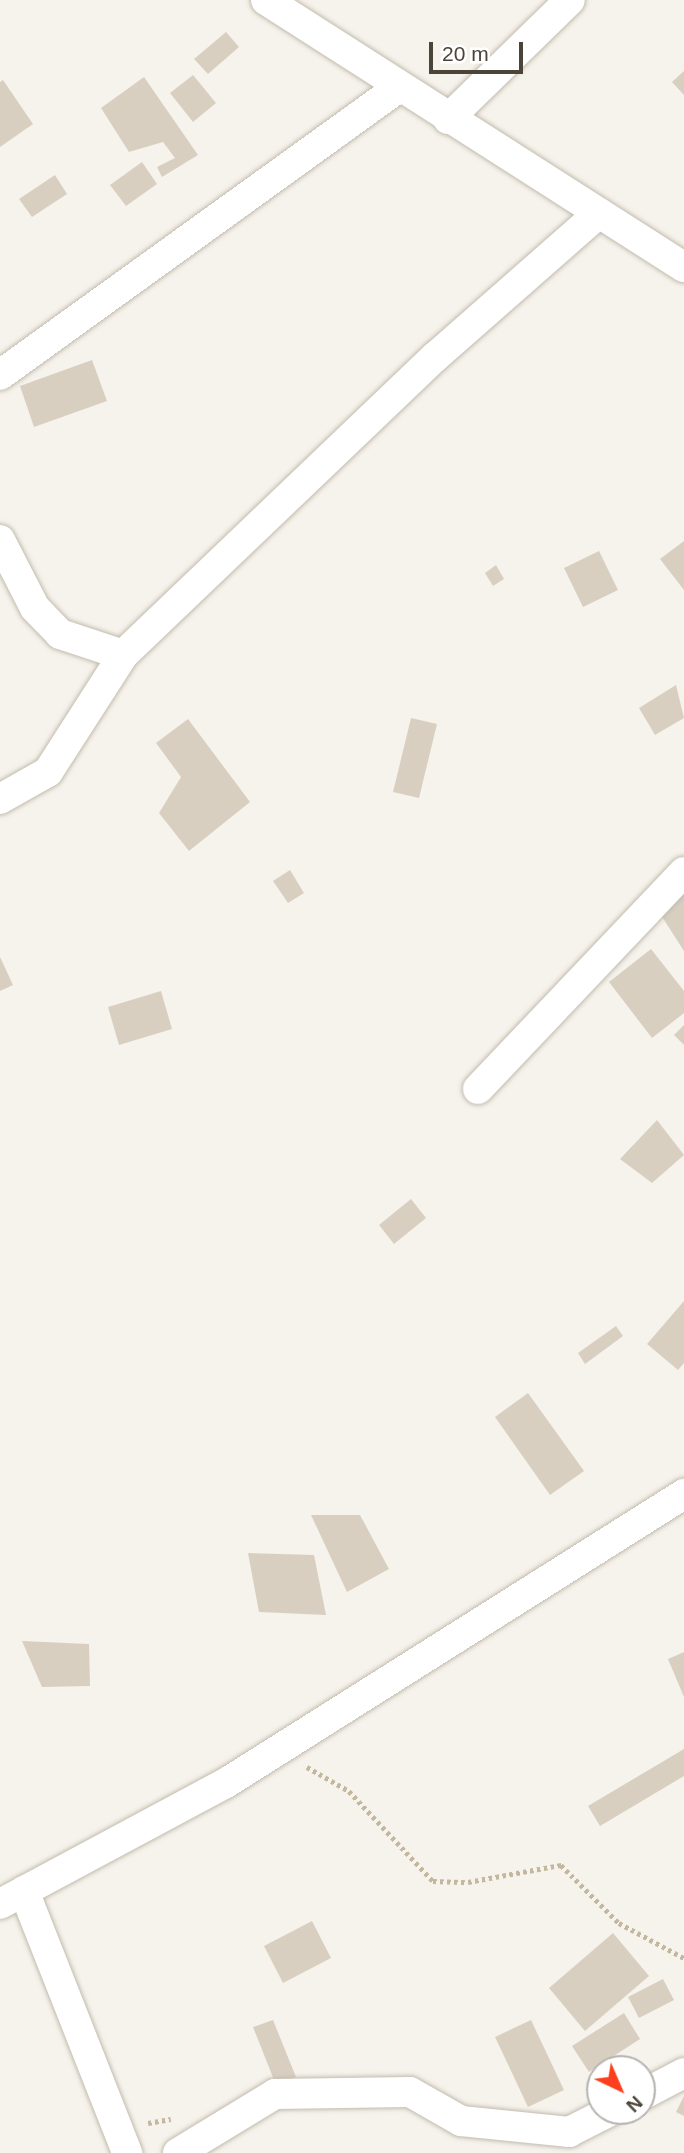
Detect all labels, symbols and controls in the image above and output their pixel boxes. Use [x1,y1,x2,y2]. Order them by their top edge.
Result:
scale bar [432,28,526,72]
text: 20 m [442,42,489,65]
north arrow [586,2055,656,2125]
text: N [622,2092,647,2116]

